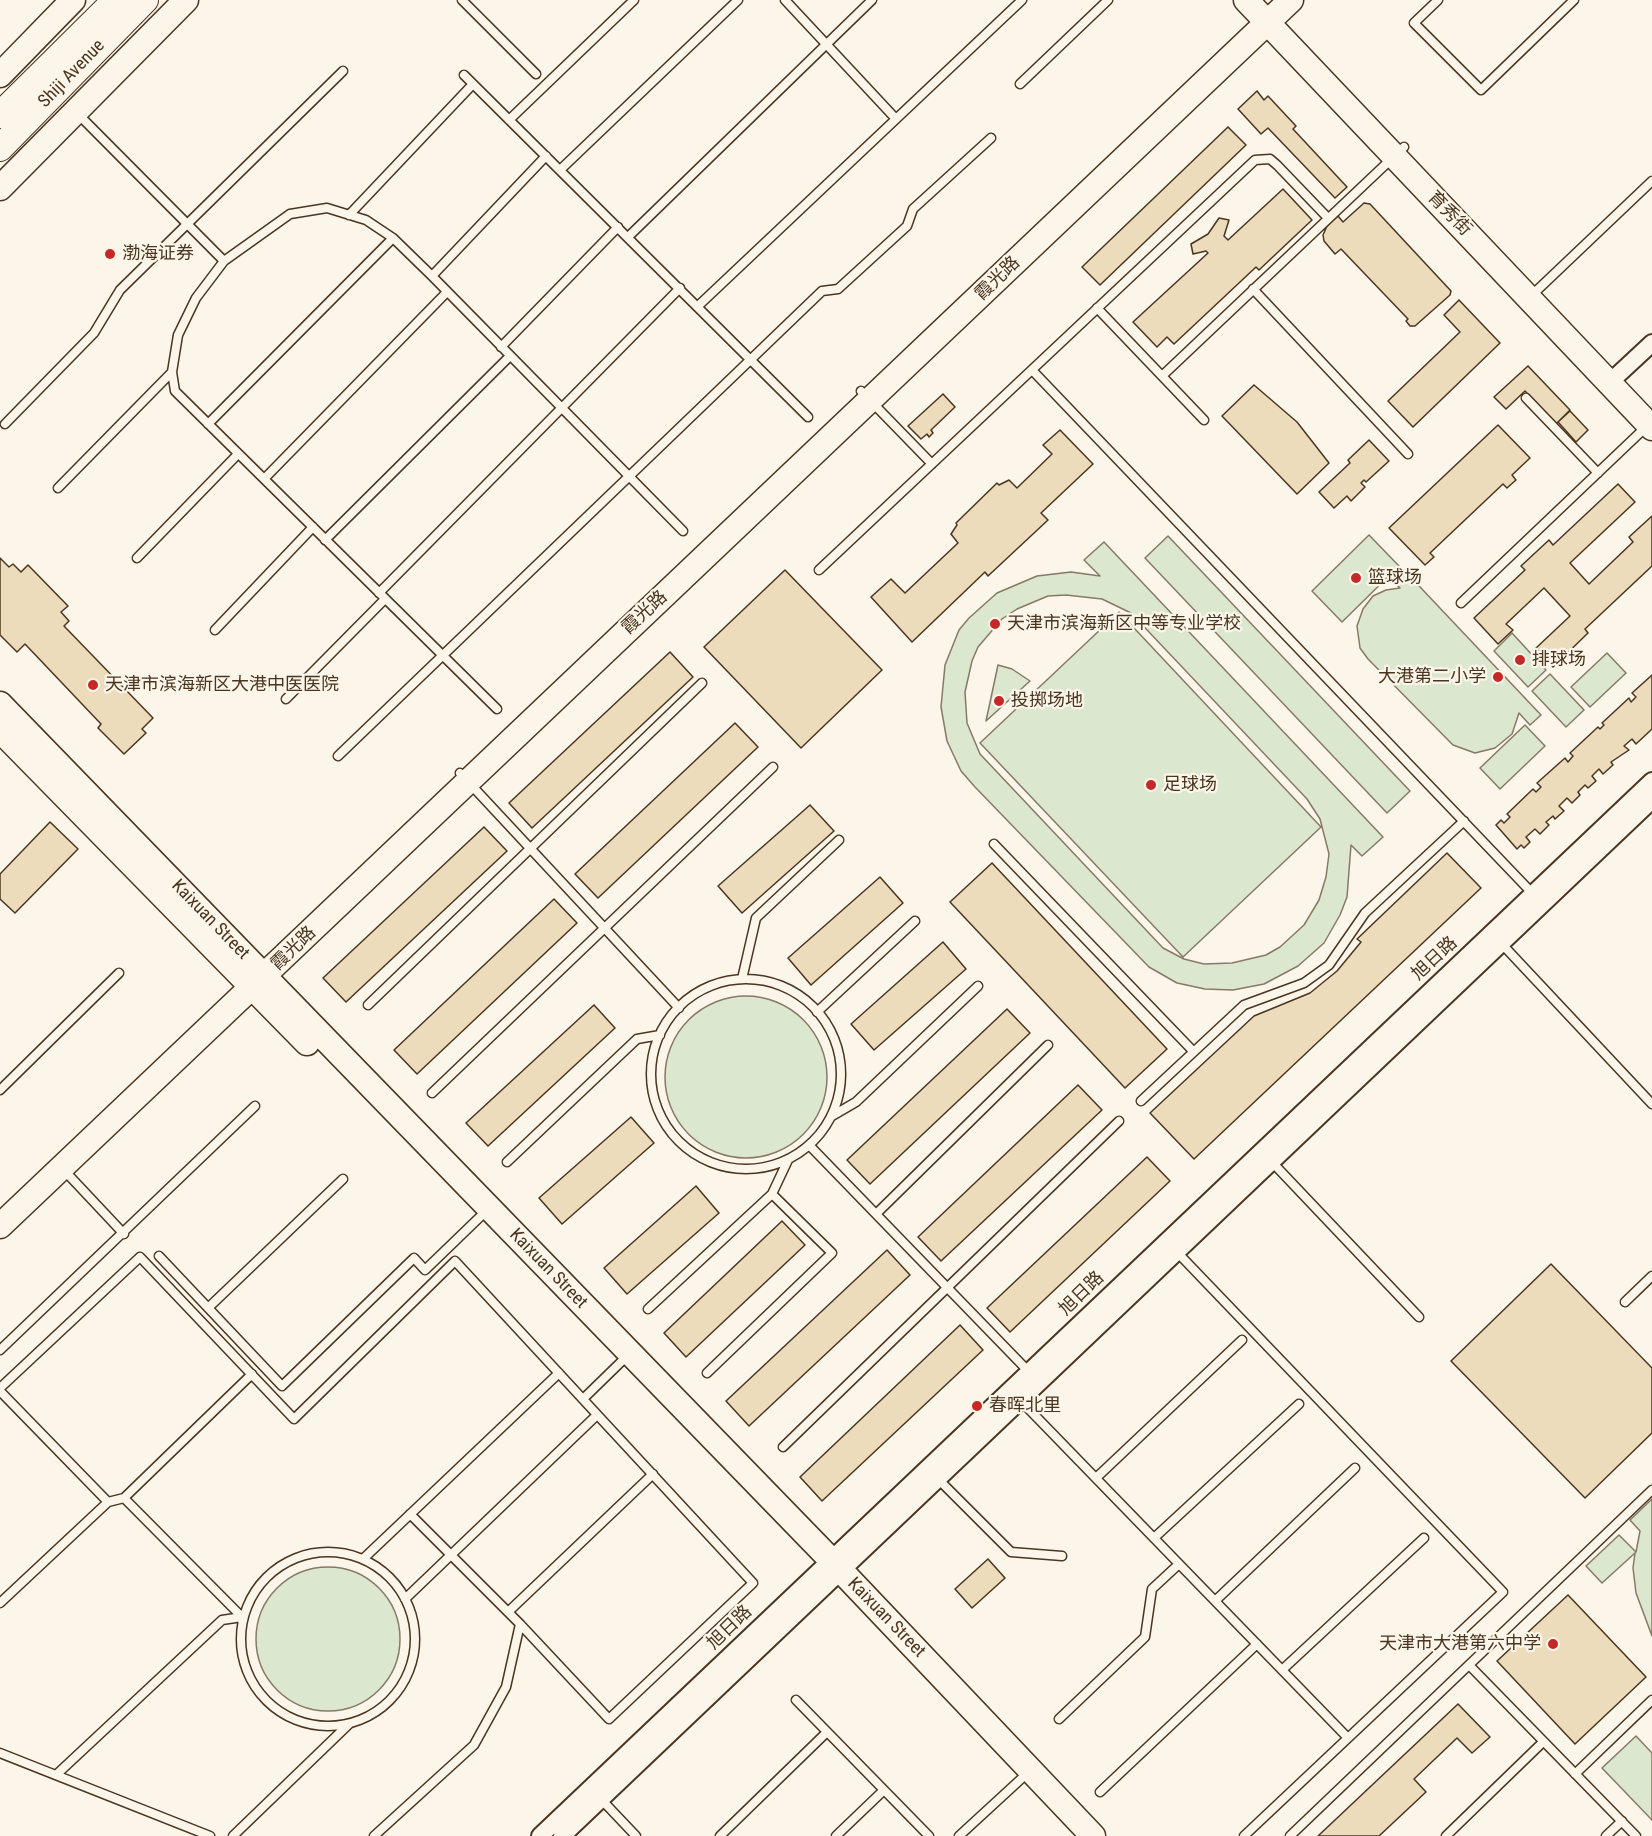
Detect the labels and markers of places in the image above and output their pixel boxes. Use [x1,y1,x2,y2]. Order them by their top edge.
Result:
place label: 渤海证券 [122,243,194,265]
marker: 渤海证券 [103,247,117,261]
place label: 篮球场 [1368,567,1422,589]
marker: 篮球场 [1349,571,1363,585]
place label: 天津市滨海新区中等专业学校 [1007,613,1241,635]
marker: 天津市滨海新区中等专业学校 [988,617,1002,631]
place label: 排球场 [1532,649,1586,671]
marker: 排球场 [1513,653,1527,667]
place label: 大港第二小学 [1378,666,1486,688]
marker: 大港第二小学 [1491,670,1505,684]
place label: 天津市滨海新区大港中医医院 [105,674,339,696]
marker: 天津市滨海新区大港中医医院 [86,678,100,692]
place label: 投掷场地 [1011,690,1083,712]
marker: 投掷场地 [992,694,1006,708]
place label: 足球场 [1163,774,1217,796]
marker: 足球场 [1144,778,1158,792]
place label: 春晖北里 [989,1395,1061,1417]
marker: 春晖北里 [970,1399,984,1413]
place label: 天津市大港第六中学 [1379,1633,1541,1655]
marker: 天津市大港第六中学 [1546,1637,1560,1651]

